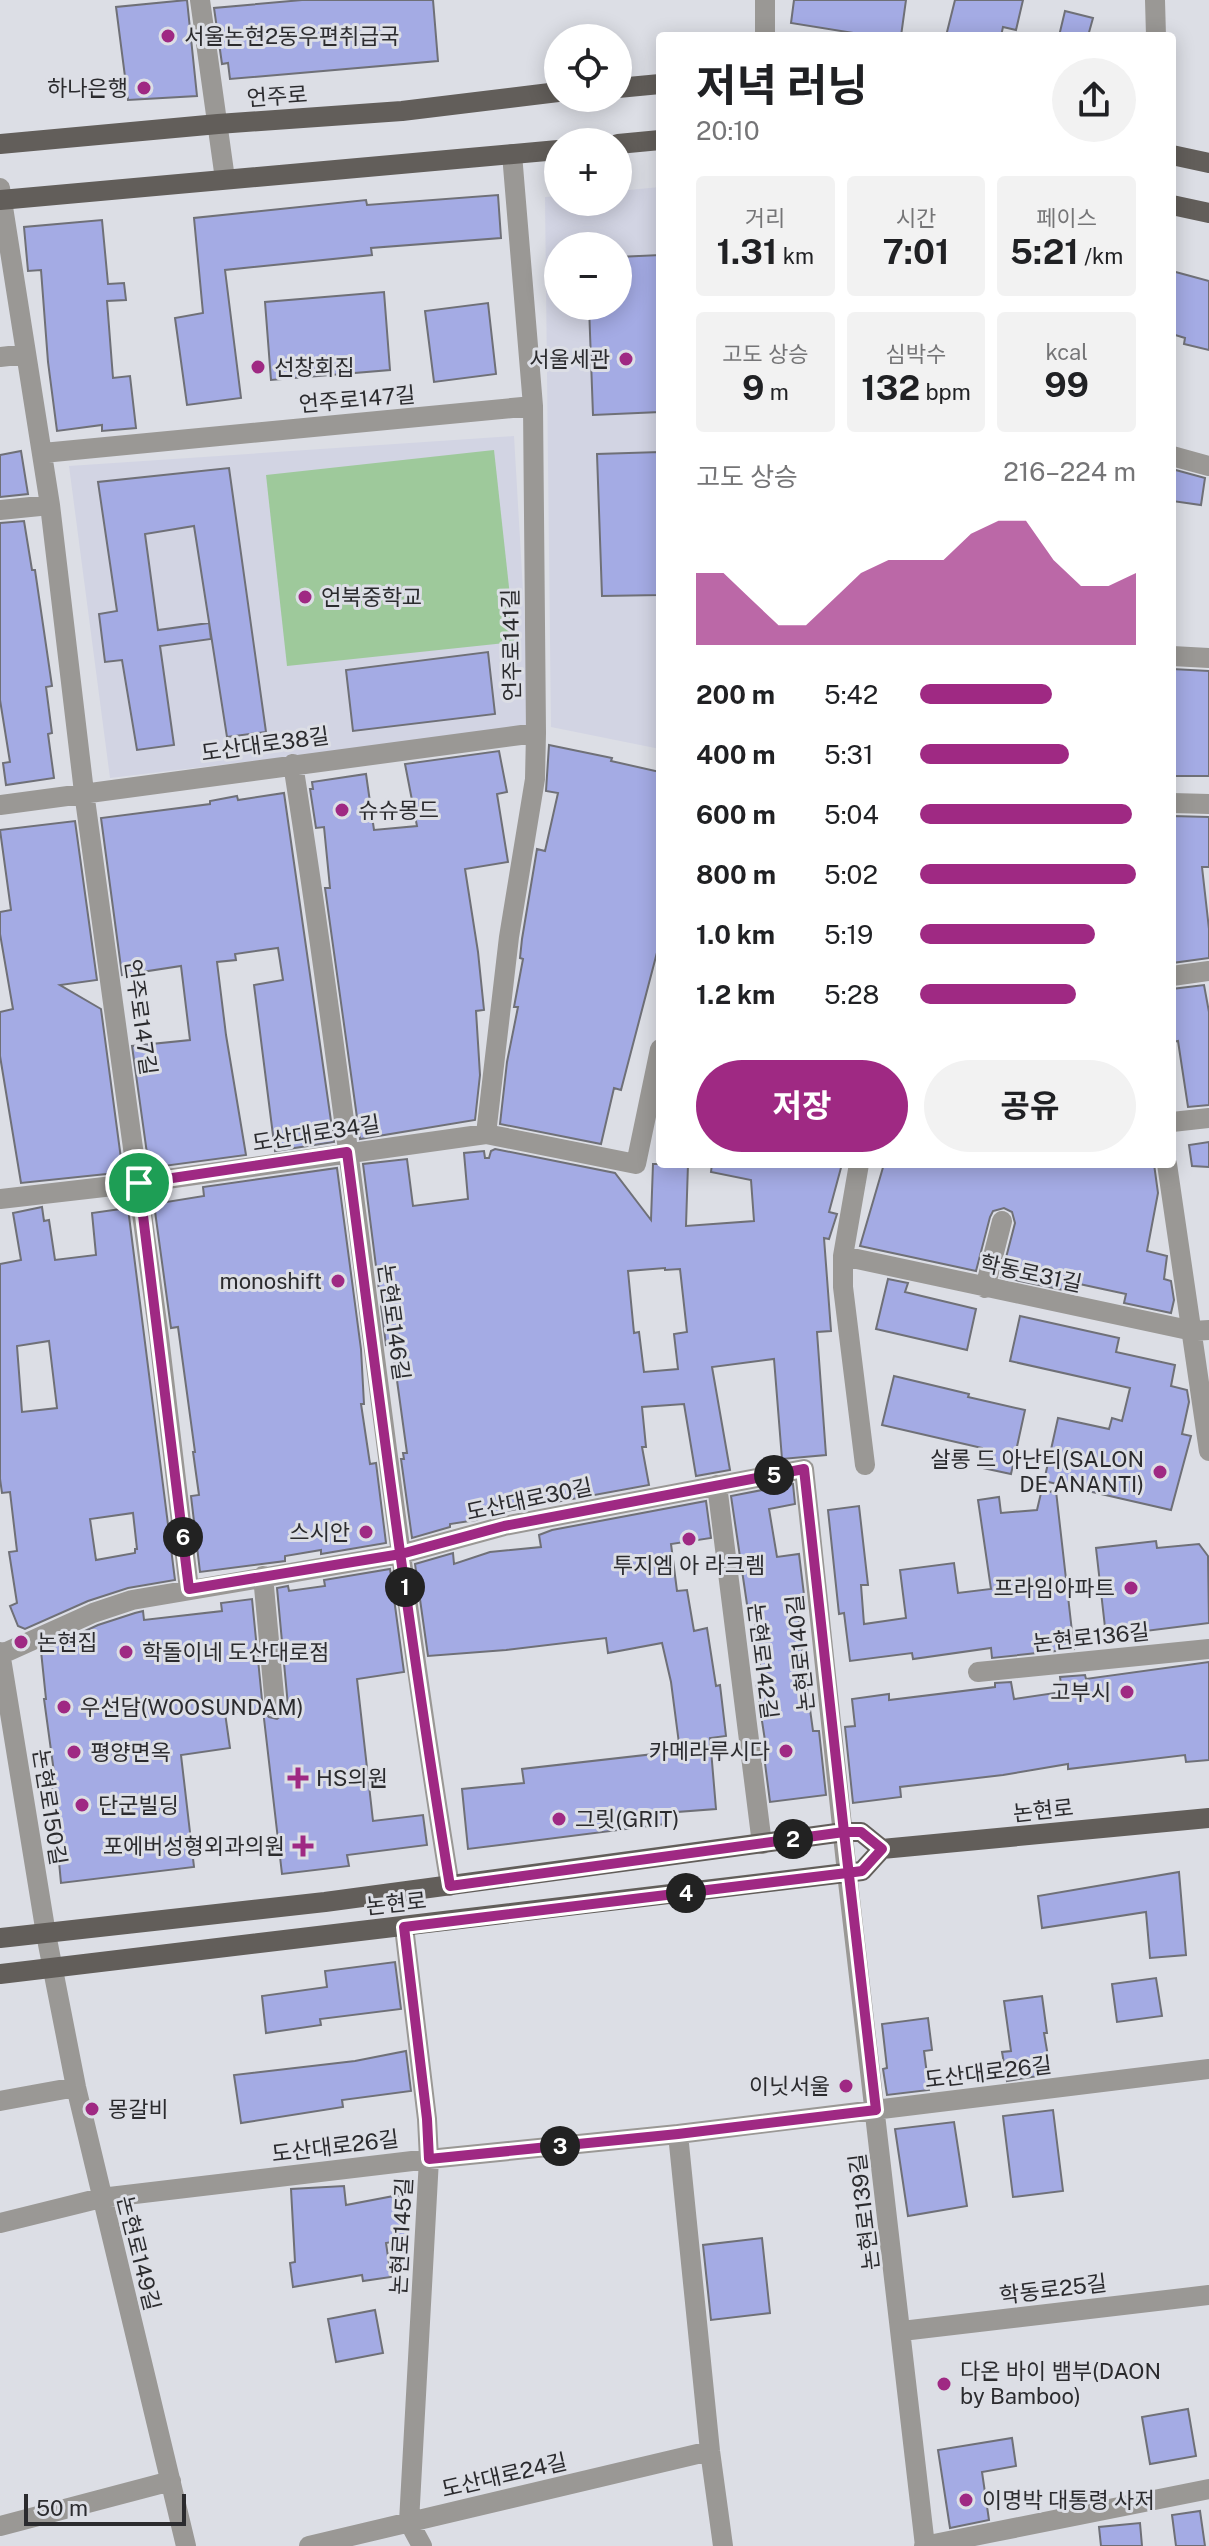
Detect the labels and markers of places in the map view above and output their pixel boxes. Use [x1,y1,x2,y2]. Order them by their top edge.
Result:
place label: 서울논현2동우편취급국 [184,23,400,49]
marker: 서울논현2동우편취급국 [159,27,177,45]
place label: 하나은행 [47,75,128,101]
marker: 하나은행 [135,79,153,97]
place label: 서울세관 [529,346,610,372]
marker: 서울세관 [617,350,635,368]
place label: 선창회집 [274,354,355,380]
marker: 선창회집 [249,358,267,376]
place label: 언북중학교 [321,584,422,610]
marker: 언북중학교 [296,588,314,606]
place label: 슈슈몽드 [358,797,439,823]
marker: 슈슈몽드 [333,801,351,819]
pin [105,1149,173,1217]
place label: monoshift [220,1268,322,1294]
marker: monoshift [329,1272,347,1290]
place label: 살롱 드 아난티(SALON DE ANANTI) [930,1446,1144,1497]
pin: 5 [754,1455,794,1495]
marker: 살롱 드 아난티(SALON DE ANANTI) [1151,1463,1169,1481]
pin: 6 [163,1517,203,1557]
place label: 스시안 [289,1519,350,1545]
marker: 스시안 [357,1523,375,1541]
marker: 투지엠 아 라크렘 [680,1530,698,1548]
place label: 투지엠 아 라크렘 [613,1552,765,1578]
pin: 1 [385,1567,425,1607]
place label: 프라임아파트 [994,1575,1115,1601]
marker: 프라임아파트 [1122,1579,1140,1597]
place label: 논현집 [37,1629,98,1655]
marker: 논현집 [12,1633,30,1651]
place label: 학돌이네 도산대로점 [142,1639,330,1665]
marker: 학돌이네 도산대로점 [117,1643,135,1661]
place label: 고부시 [1050,1679,1111,1705]
marker: 고부시 [1118,1683,1136,1701]
place label: 우선담(WOOSUNDAM) [80,1694,303,1720]
marker: 우선담(WOOSUNDAM) [55,1698,73,1716]
place label: 카메라루시다 [649,1738,770,1764]
place label: 평양면옥 [90,1739,171,1765]
marker: 카메라루시다 [777,1742,795,1760]
marker: 평양면옥 [65,1743,83,1761]
place label: HS의원 [316,1765,388,1791]
marker: HS의원 [287,1767,309,1789]
place label: 단군빌딩 [98,1792,179,1818]
marker: 단군빌딩 [73,1796,91,1814]
place label: 그릿(GRIT) [575,1806,679,1832]
marker: 그릿(GRIT) [550,1810,568,1828]
pin: 2 [773,1819,813,1859]
place label: 포에버성형외과의원 [103,1833,285,1859]
marker: 포에버성형외과의원 [292,1835,314,1857]
pin: 4 [666,1873,706,1913]
place label: 이닛서울 [749,2073,830,2099]
marker: 이닛서울 [837,2077,855,2095]
place label: 몽갈비 [108,2096,169,2122]
marker: 몽갈비 [83,2100,101,2118]
pin: 3 [540,2126,580,2166]
place label: 다온 바이 뱀부(DAON by Bamboo) [960,2358,1161,2409]
marker: 다온 바이 뱀부(DAON by Bamboo) [935,2375,953,2393]
place label: 이명박 대통령 사저 [982,2487,1155,2513]
marker: 이명박 대통령 사저 [957,2491,975,2509]

